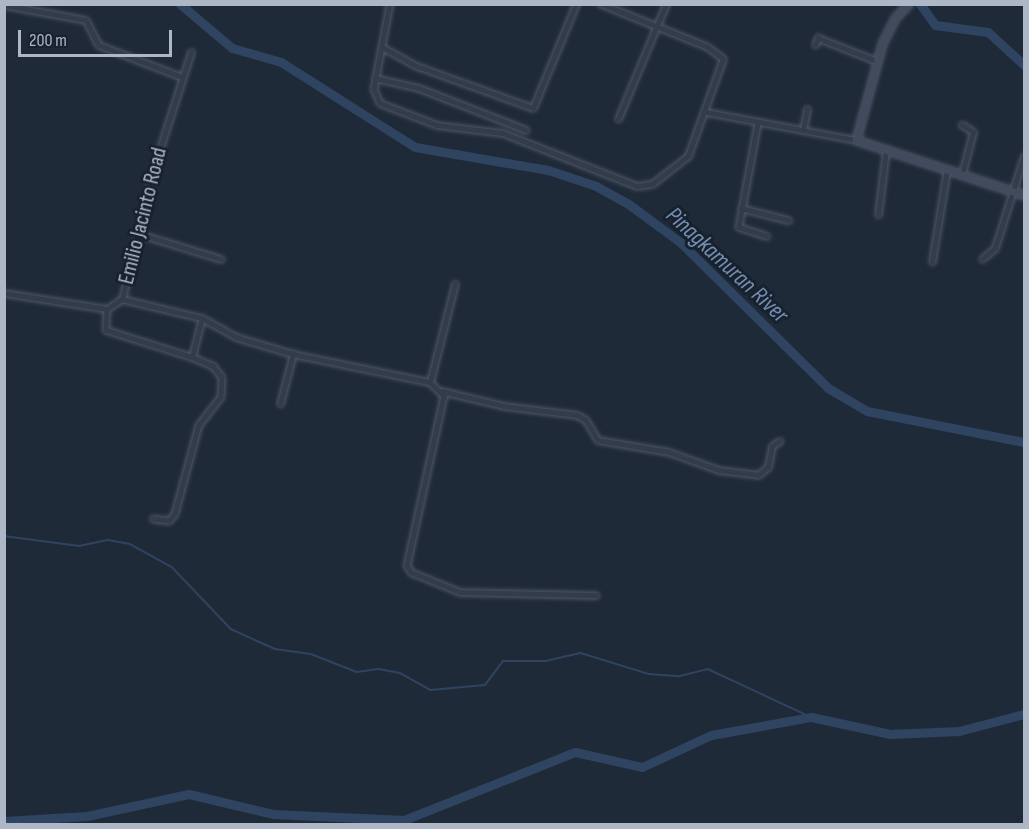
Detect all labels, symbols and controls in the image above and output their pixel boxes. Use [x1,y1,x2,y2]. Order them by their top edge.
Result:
scale bar [21,18,176,56]
text: 200 m [29,30,67,51]
street label: Emilio Jacinto Road [113,145,173,287]
water label: Pinagkamuran River [660,201,794,329]

